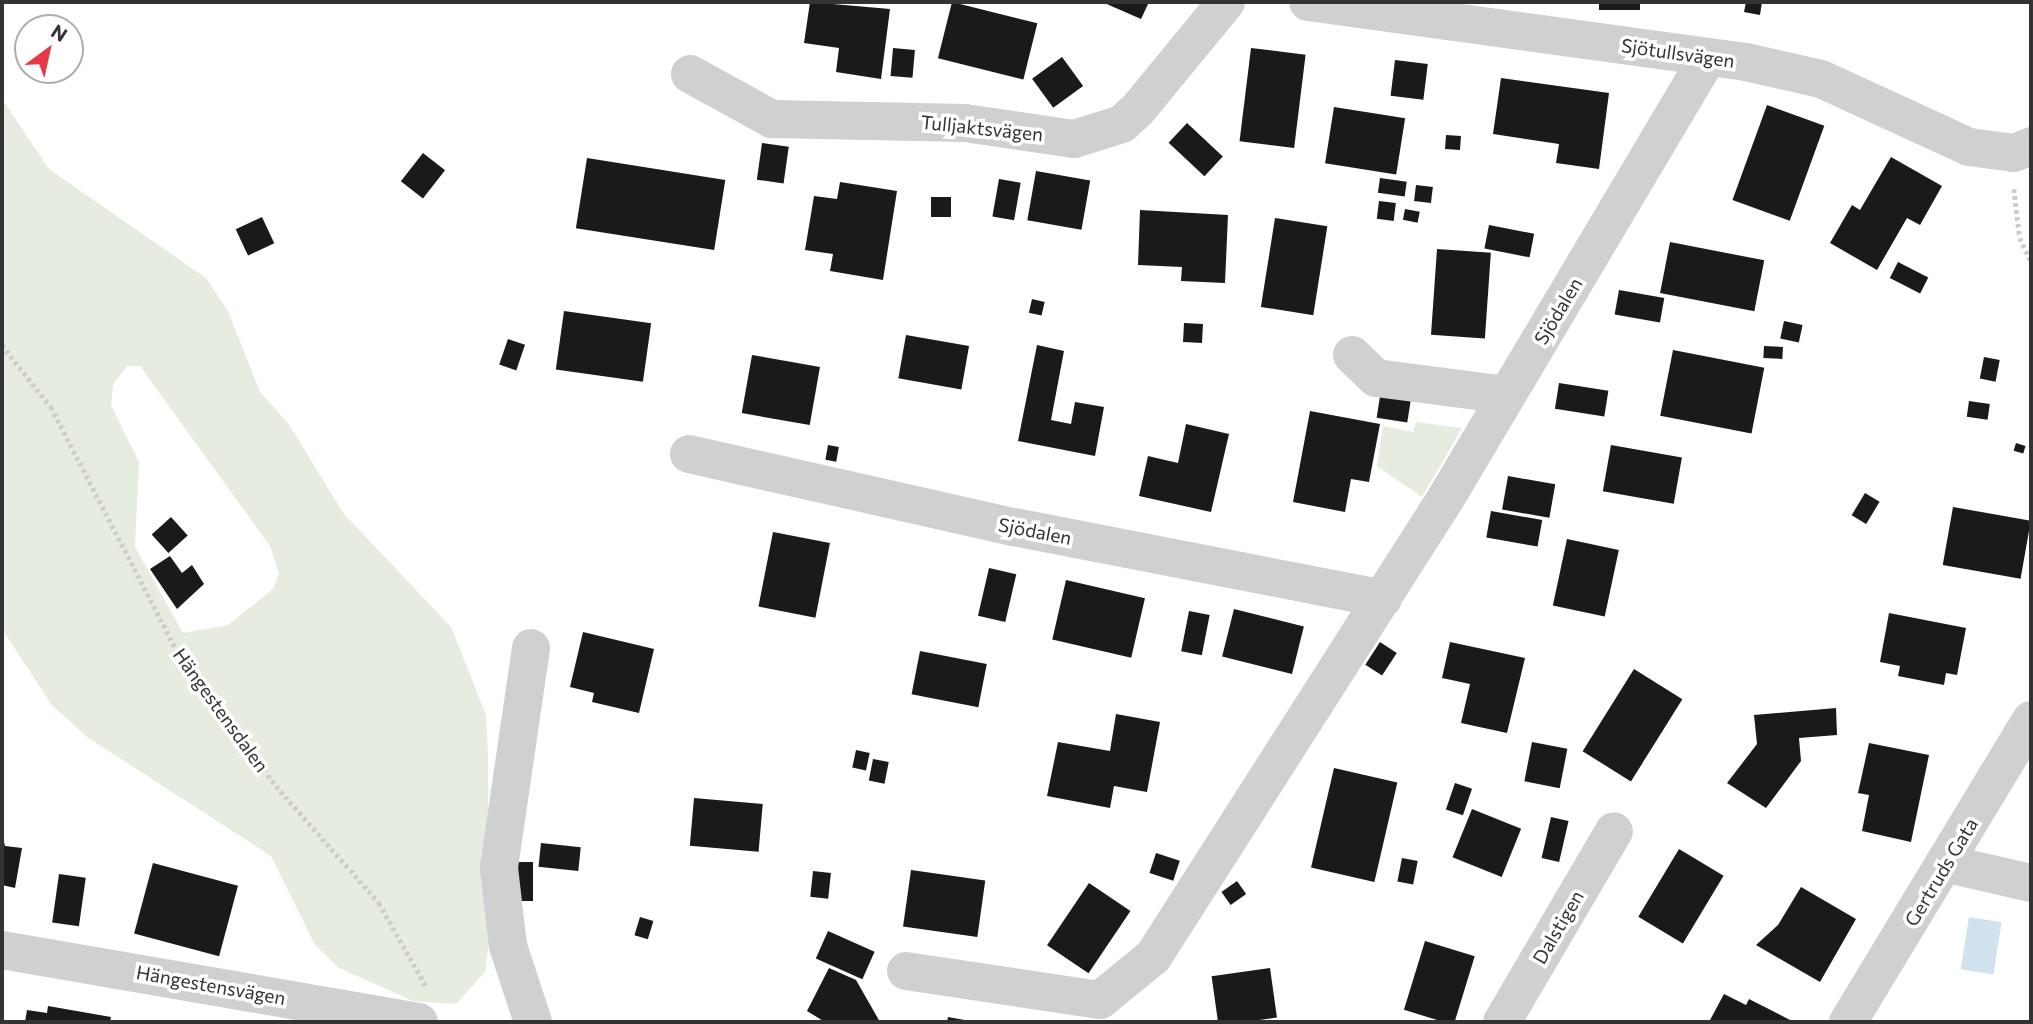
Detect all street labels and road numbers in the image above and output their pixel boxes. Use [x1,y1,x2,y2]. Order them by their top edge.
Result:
street label: Sjötullsvägen [1620,34,1736,72]
street label: Tulljaktsvägen [920,110,1044,146]
street label: Sjödalen [1529,273,1587,349]
street label: Sjödalen [997,513,1073,549]
street label: Hängestensdalen [168,644,274,776]
street label: Gertruds Gata [1900,814,1982,930]
street label: Dalstigen [1528,886,1588,968]
street label: Hängestensvägen [135,961,287,1009]

